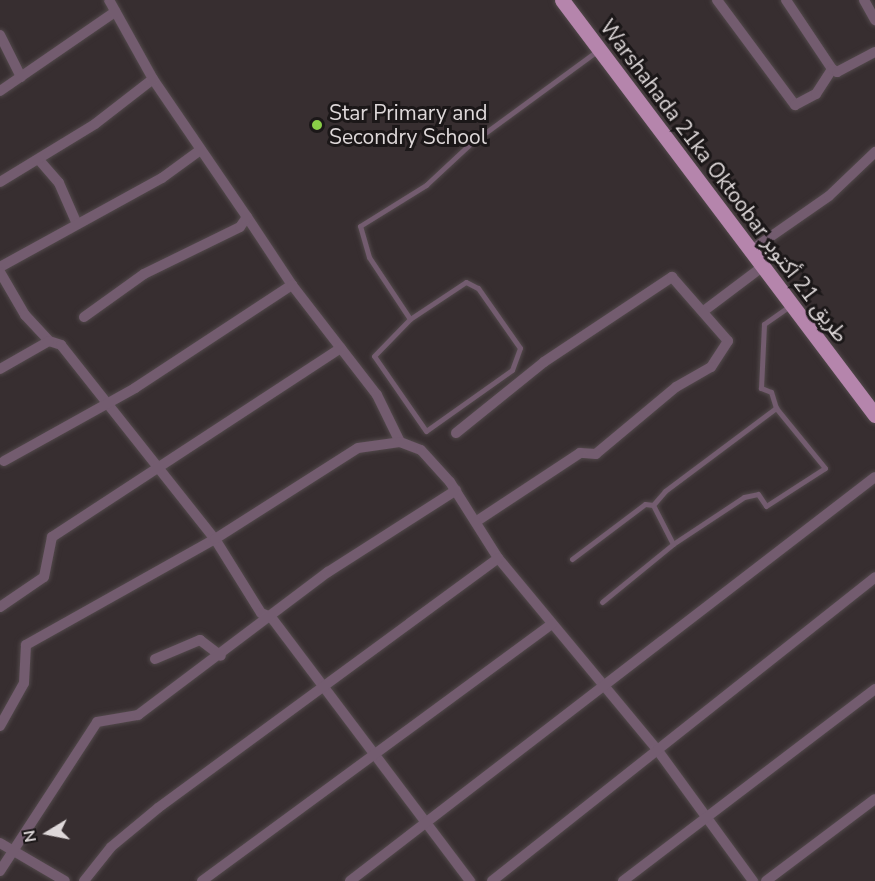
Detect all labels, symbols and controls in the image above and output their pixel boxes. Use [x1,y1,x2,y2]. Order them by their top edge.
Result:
street label: Warshahada 21ka Oktoobar طريق 21 أكتوبر [594,15,854,347]
place label: Star Primary and Secondry School [329,100,487,150]
marker: Star Primary and Secondry School [310,118,324,132]
north arrow [18,803,78,863]
text: N [18,828,42,844]

